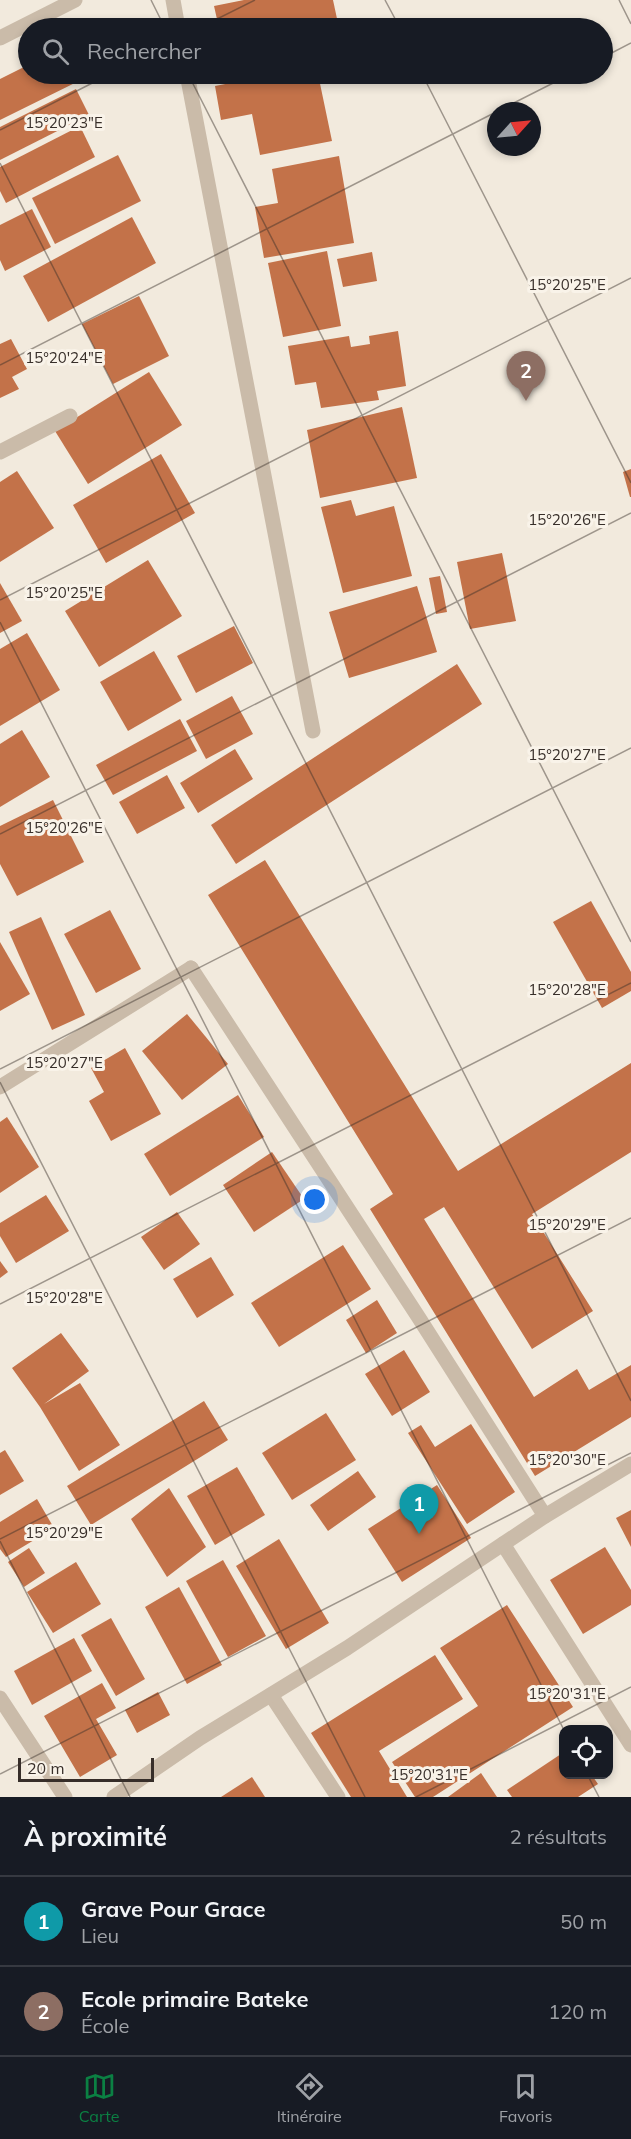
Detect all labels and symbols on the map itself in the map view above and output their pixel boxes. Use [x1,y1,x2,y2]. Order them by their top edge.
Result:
north arrow [487,102,541,156]
text: 15°20'23"E [25,113,103,132]
text: 15°20'25"E [528,275,606,294]
text: 15°20'24"E [25,348,103,367]
pin: 2 [506,352,546,401]
text: 15°20'26"E [528,510,606,529]
text: 15°20'25"E [25,583,103,602]
text: 15°20'27"E [528,745,606,764]
text: 15°20'26"E [25,818,103,837]
text: 15°20'28"E [528,980,606,999]
text: 15°20'27"E [25,1053,103,1072]
your location [300,1185,329,1214]
text: 15°20'29"E [528,1215,606,1234]
text: 15°20'28"E [25,1288,103,1307]
text: 15°20'30"E [528,1450,606,1469]
pin: 1 [400,1484,438,1534]
text: 15°20'29"E [25,1523,103,1542]
text: 15°20'31"E [528,1684,606,1703]
scale bar [18,1755,154,1782]
text: 15°20'31"E [390,1765,468,1784]

